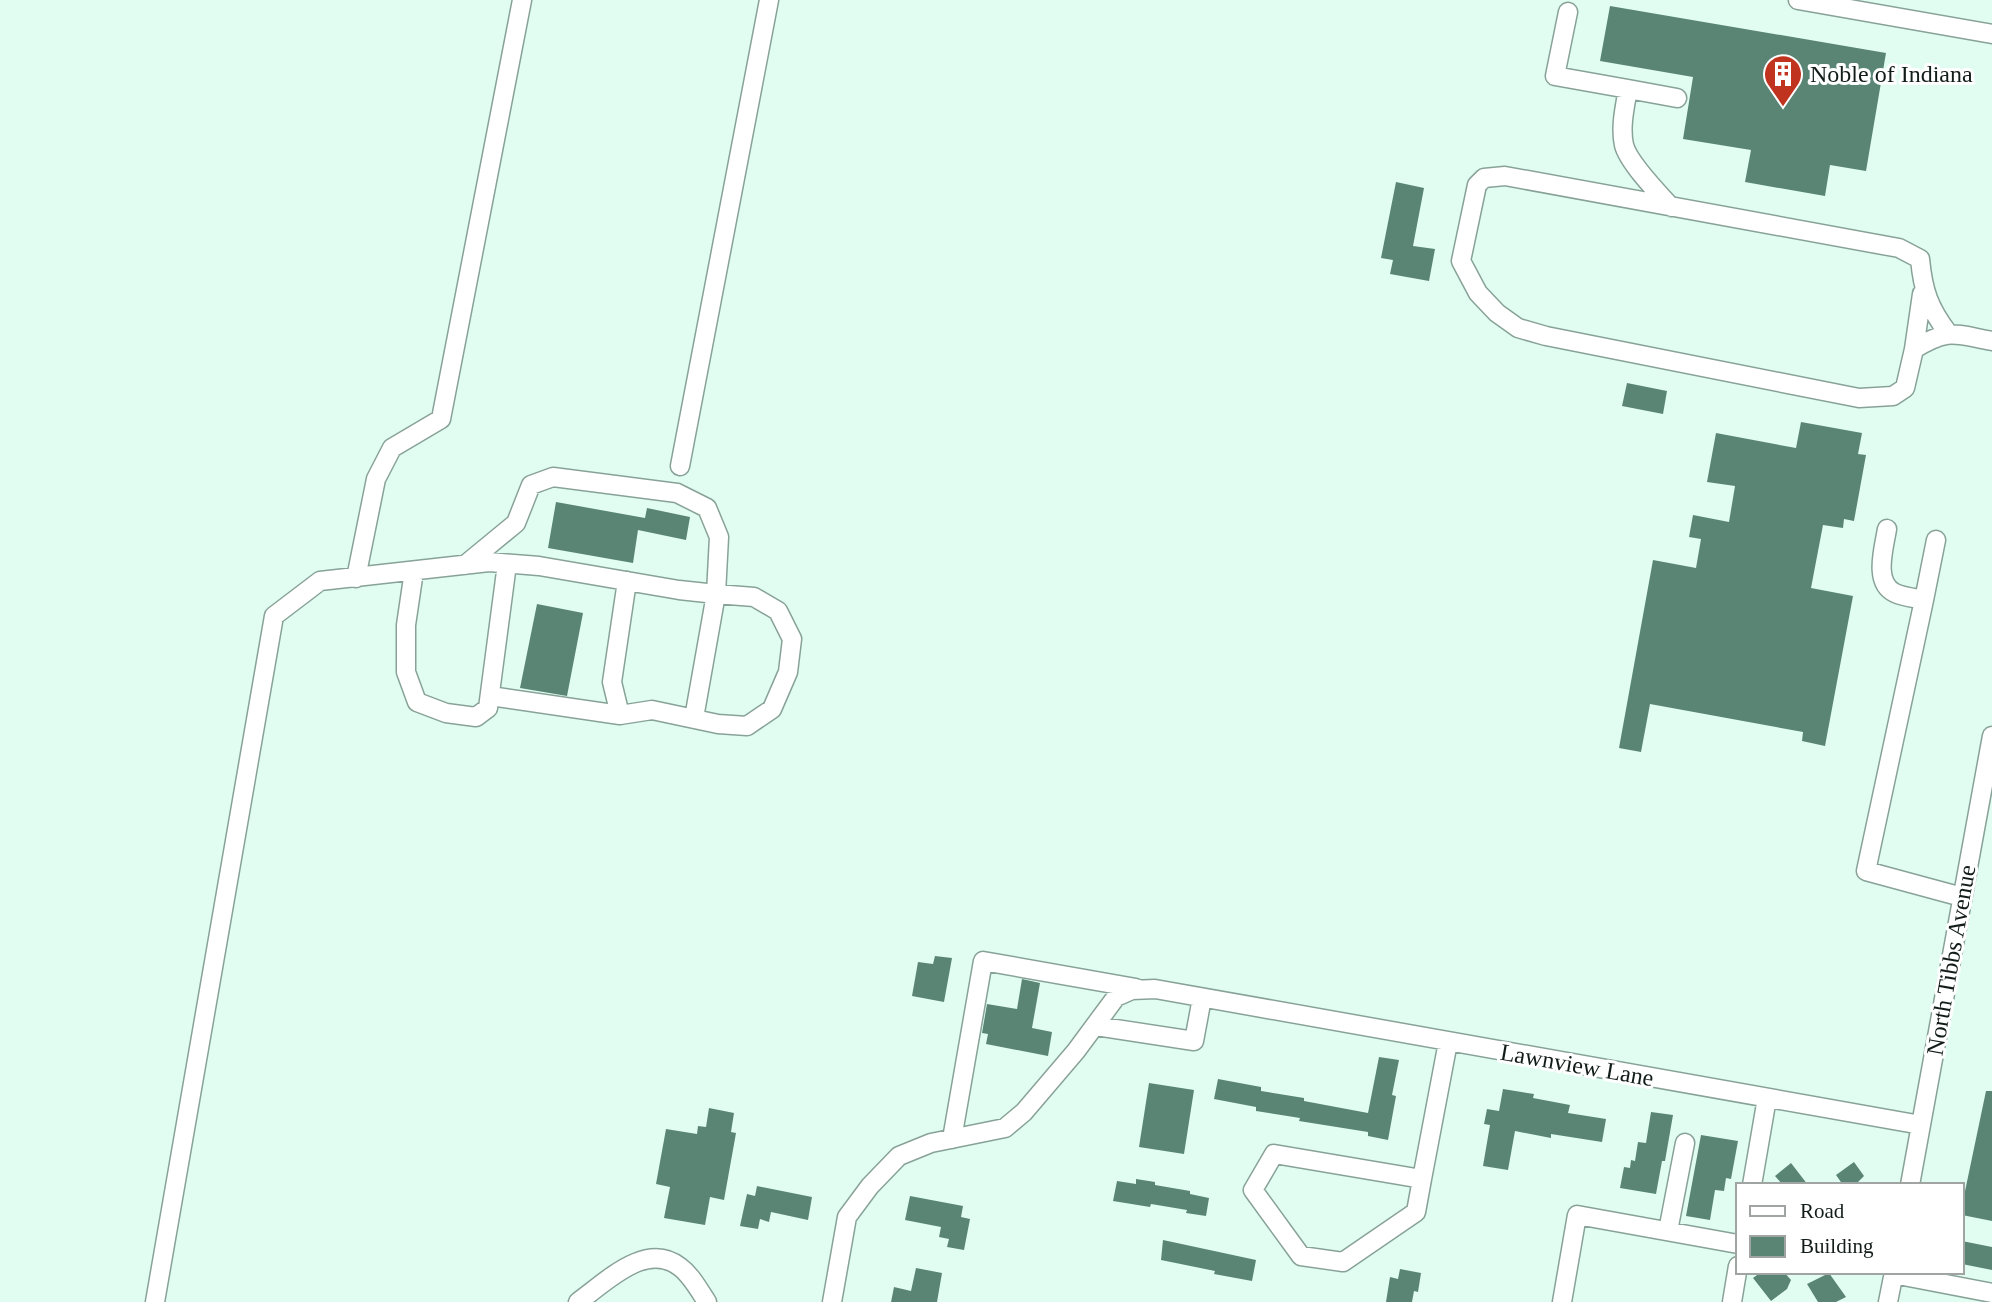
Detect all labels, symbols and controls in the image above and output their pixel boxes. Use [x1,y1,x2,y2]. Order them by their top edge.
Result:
building icon: Noble of Indiana [1762,53,1804,108]
place label: Noble of Indiana [1810,61,1973,87]
street label: North Tibbs Avenue [1921,863,1981,1057]
street label: Lawnview Lane [1498,1039,1656,1091]
legend [1736,1183,1964,1274]
text: Road [1800,1199,1845,1223]
text: Building [1800,1234,1874,1258]

